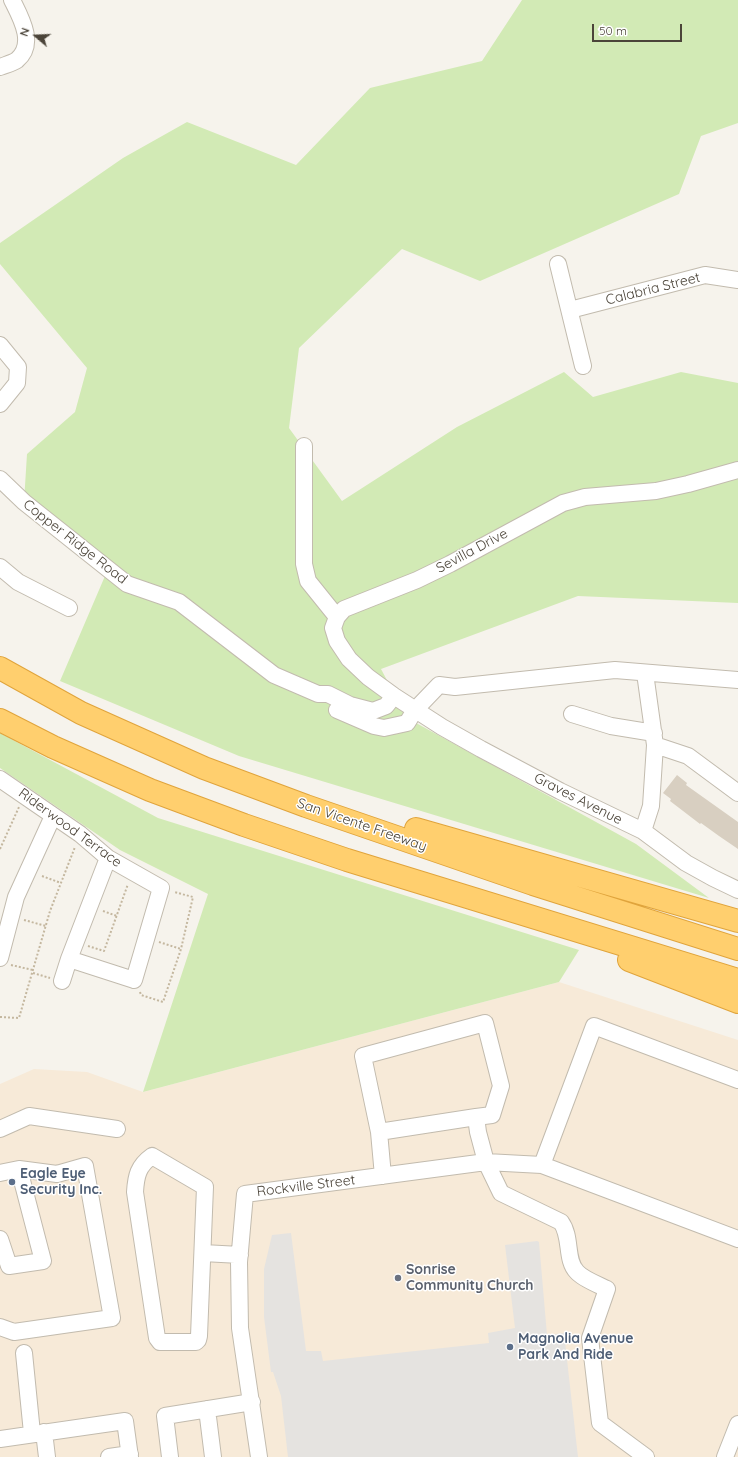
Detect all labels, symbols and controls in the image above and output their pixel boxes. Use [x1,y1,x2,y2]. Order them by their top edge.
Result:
north arrow [16,16,56,56]
scale bar [594,16,684,42]
text: 50 m [599,23,627,38]
text: N [17,26,33,38]
street label: Calabria Street [604,269,702,309]
street label: Copper Ridge Road [20,496,130,588]
street label: Sevilla Drive [433,525,511,577]
street label: Graves Avenue [531,770,625,828]
street label: Riderwood Terrace [15,785,125,871]
street label: San Vicente Freeway [295,795,429,855]
place label: Eagle Eye Security Inc. [20,1166,102,1198]
street label: Rockville Street [256,1172,356,1200]
marker: Eagle Eye Security Inc. [7,1177,17,1187]
place label: Sonrise Community Church [406,1262,534,1294]
marker: Sonrise Community Church [393,1273,403,1283]
place label: Magnolia Avenue Park And Ride [518,1331,633,1364]
marker: Magnolia Avenue Park And Ride [505,1342,515,1352]

